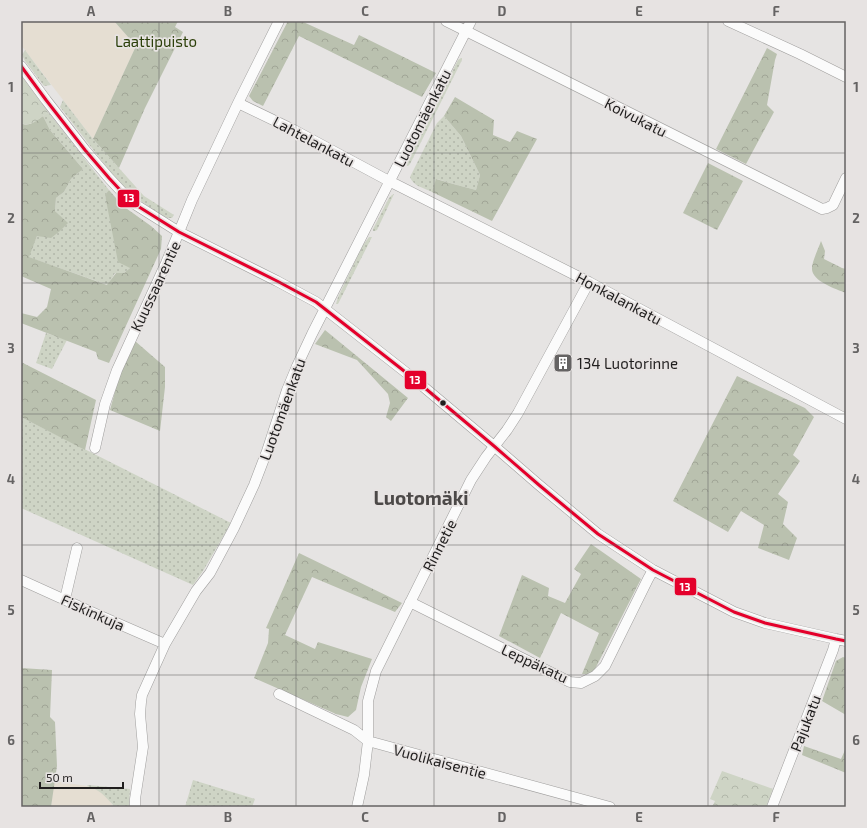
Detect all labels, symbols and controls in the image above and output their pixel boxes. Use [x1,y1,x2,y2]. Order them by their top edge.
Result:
text: A [87,3,96,19]
text: B [224,3,232,19]
text: C [361,3,369,19]
text: D [498,3,507,19]
text: E [635,3,643,19]
text: F [772,3,780,19]
park label: Laattipuisto [115,32,197,50]
street label: Luotomäenkatu [390,66,454,170]
text: 1 [8,79,14,95]
text: 1 [853,79,859,95]
street label: Koivukatu [602,94,670,140]
street label: Lahtelankatu [270,112,358,170]
line badge: 13 [117,189,140,208]
text: 13 [124,191,135,204]
text: 2 [7,210,15,226]
text: 2 [852,210,860,226]
street label: Kuussaarentie [126,238,184,334]
street label: Honkalankatu [573,268,665,328]
text: 3 [7,340,15,356]
text: 3 [852,340,860,356]
building icon: 134 Luotorinne [552,352,574,374]
place label: 134 Luotorinne [577,354,678,372]
street label: Luotomäenkatu [255,356,309,462]
line badge: 13 [404,370,427,390]
text: 13 [410,373,421,386]
unlabelled marker [438,398,448,408]
text: 4 [7,471,15,487]
text: 4 [852,471,860,487]
district label: Luotomäki [373,486,469,509]
street label: Rinnetie [418,516,460,574]
line badge: 13 [674,577,697,596]
text: 13 [680,580,691,593]
street label: Fiskinkuja [58,590,128,635]
text: 5 [7,602,15,618]
text: 5 [852,602,860,618]
street label: Leppäkatu [499,640,571,686]
street label: Pajukatu [786,692,825,754]
text: 6 [7,732,15,748]
text: 6 [852,732,860,748]
street label: Vuolikaisentie [392,740,488,782]
scale bar [40,764,123,790]
text: 50 m [46,770,73,784]
text: A [87,809,96,825]
text: B [224,809,232,825]
text: C [361,809,369,825]
text: D [498,809,507,825]
text: E [635,809,643,825]
text: F [772,809,780,825]

